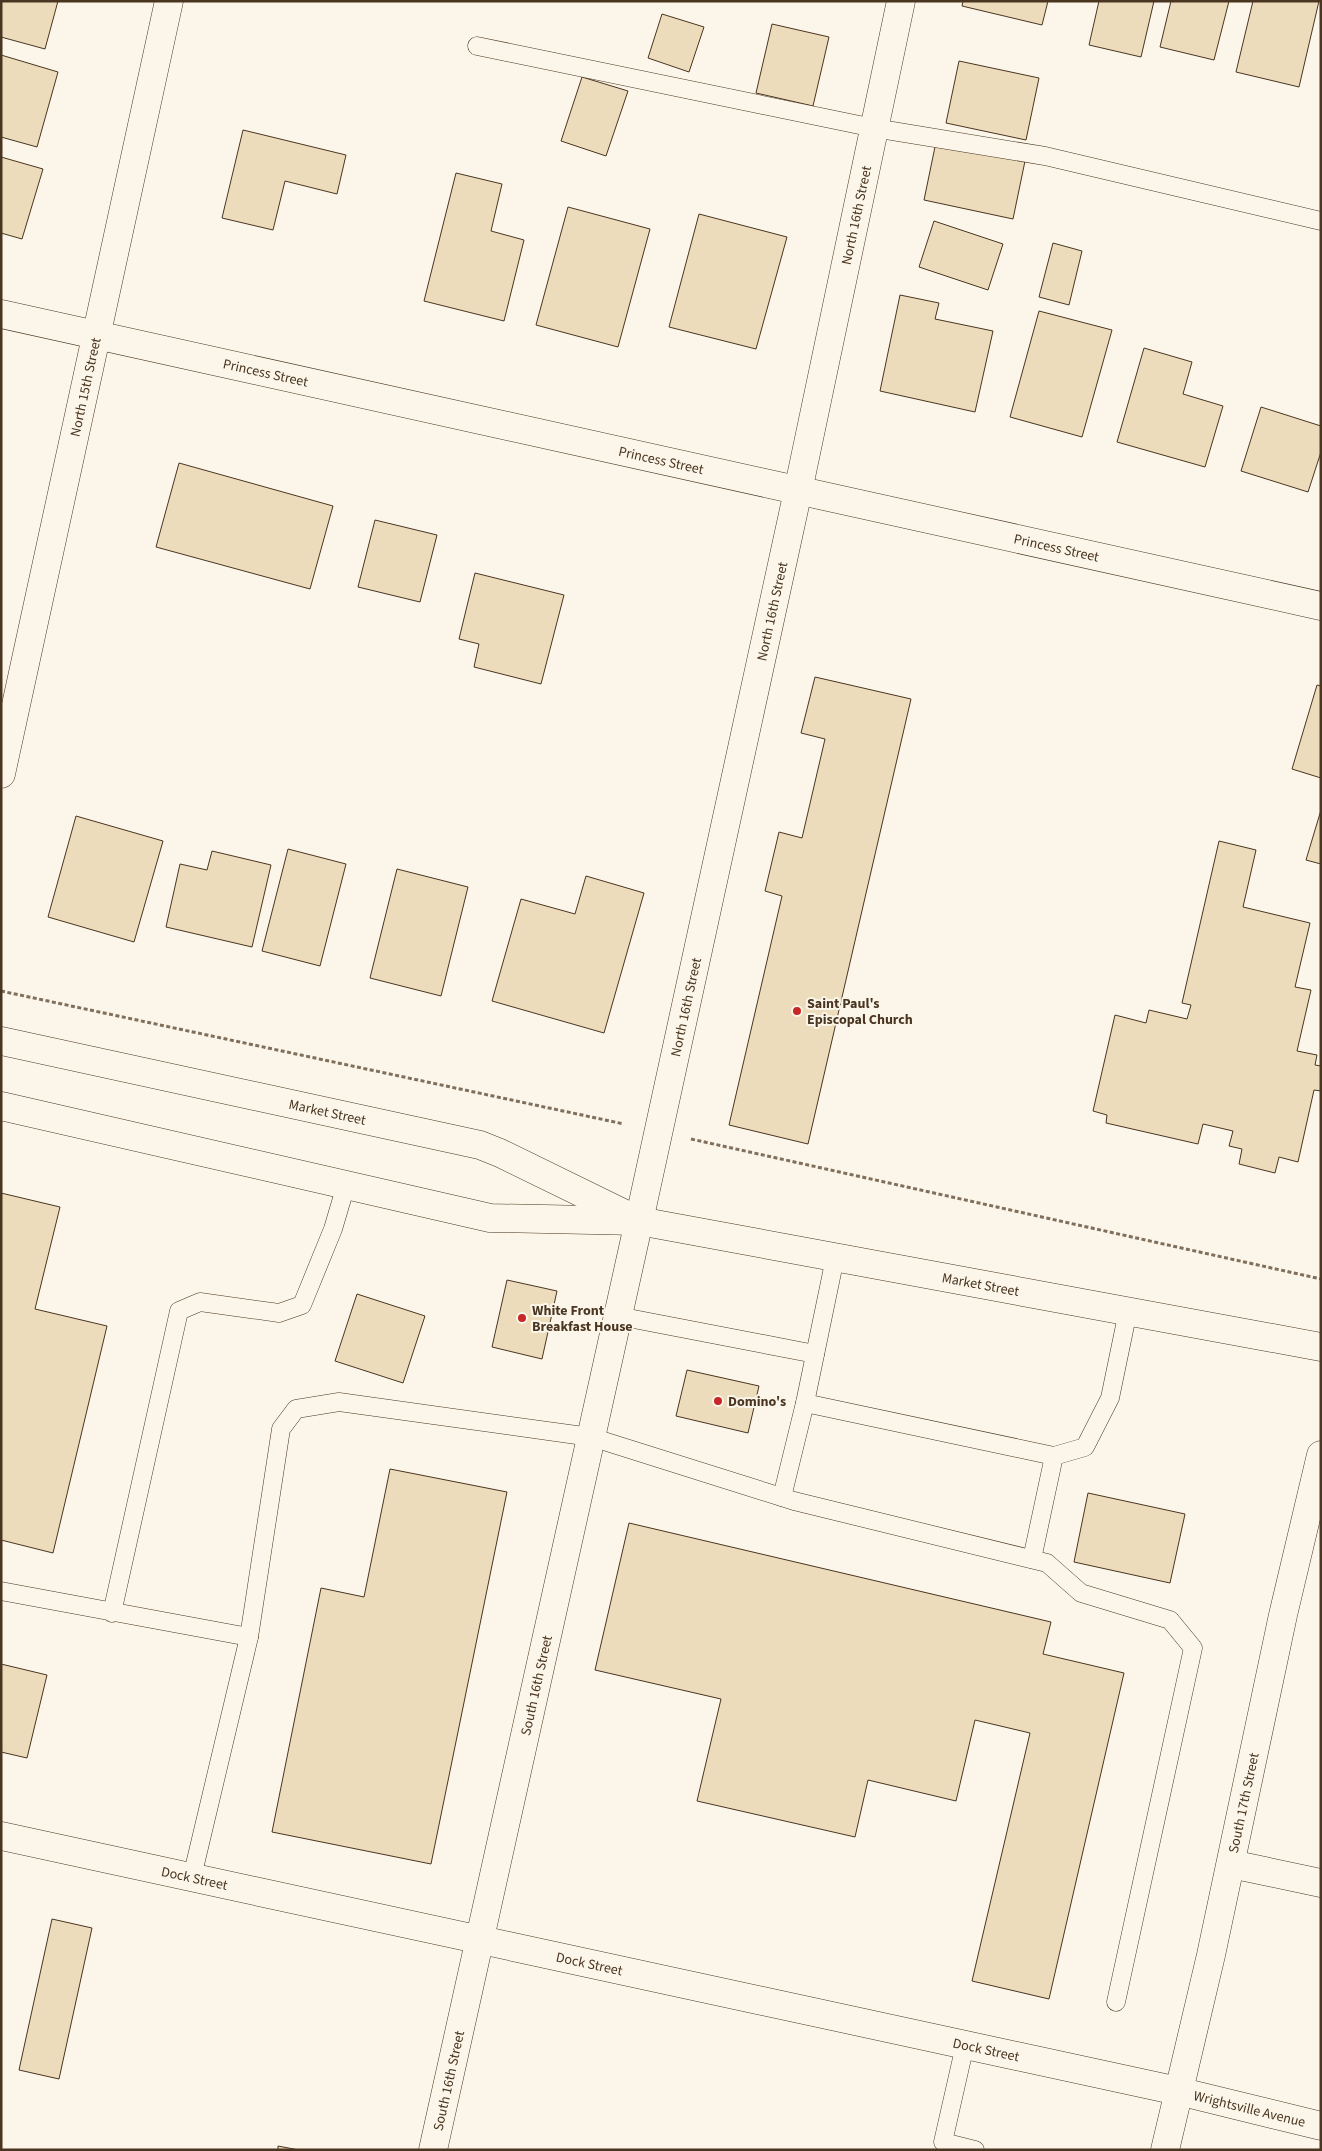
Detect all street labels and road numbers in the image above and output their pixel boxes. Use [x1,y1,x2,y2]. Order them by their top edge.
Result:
street label: North 16th Street [837,164,877,267]
street label: North 15th Street [66,336,107,439]
street label: Princess Street [221,354,310,393]
street label: Princess Street [616,442,706,480]
street label: Princess Street [1012,529,1101,568]
street label: North 16th Street [752,560,793,663]
street label: North 16th Street [666,956,707,1059]
street label: Market Street [287,1095,368,1131]
street label: Market Street [940,1268,1021,1302]
street label: South 16th Street [516,1633,558,1738]
street label: South 17th Street [1224,1751,1265,1855]
street label: Dock Street [159,1862,230,1896]
street label: Dock Street [554,1948,624,1981]
street label: South 16th Street [429,2029,470,2133]
street label: Dock Street [951,2033,1021,2067]
street label: Wrightsville Avenue [1191,2086,1307,2133]

